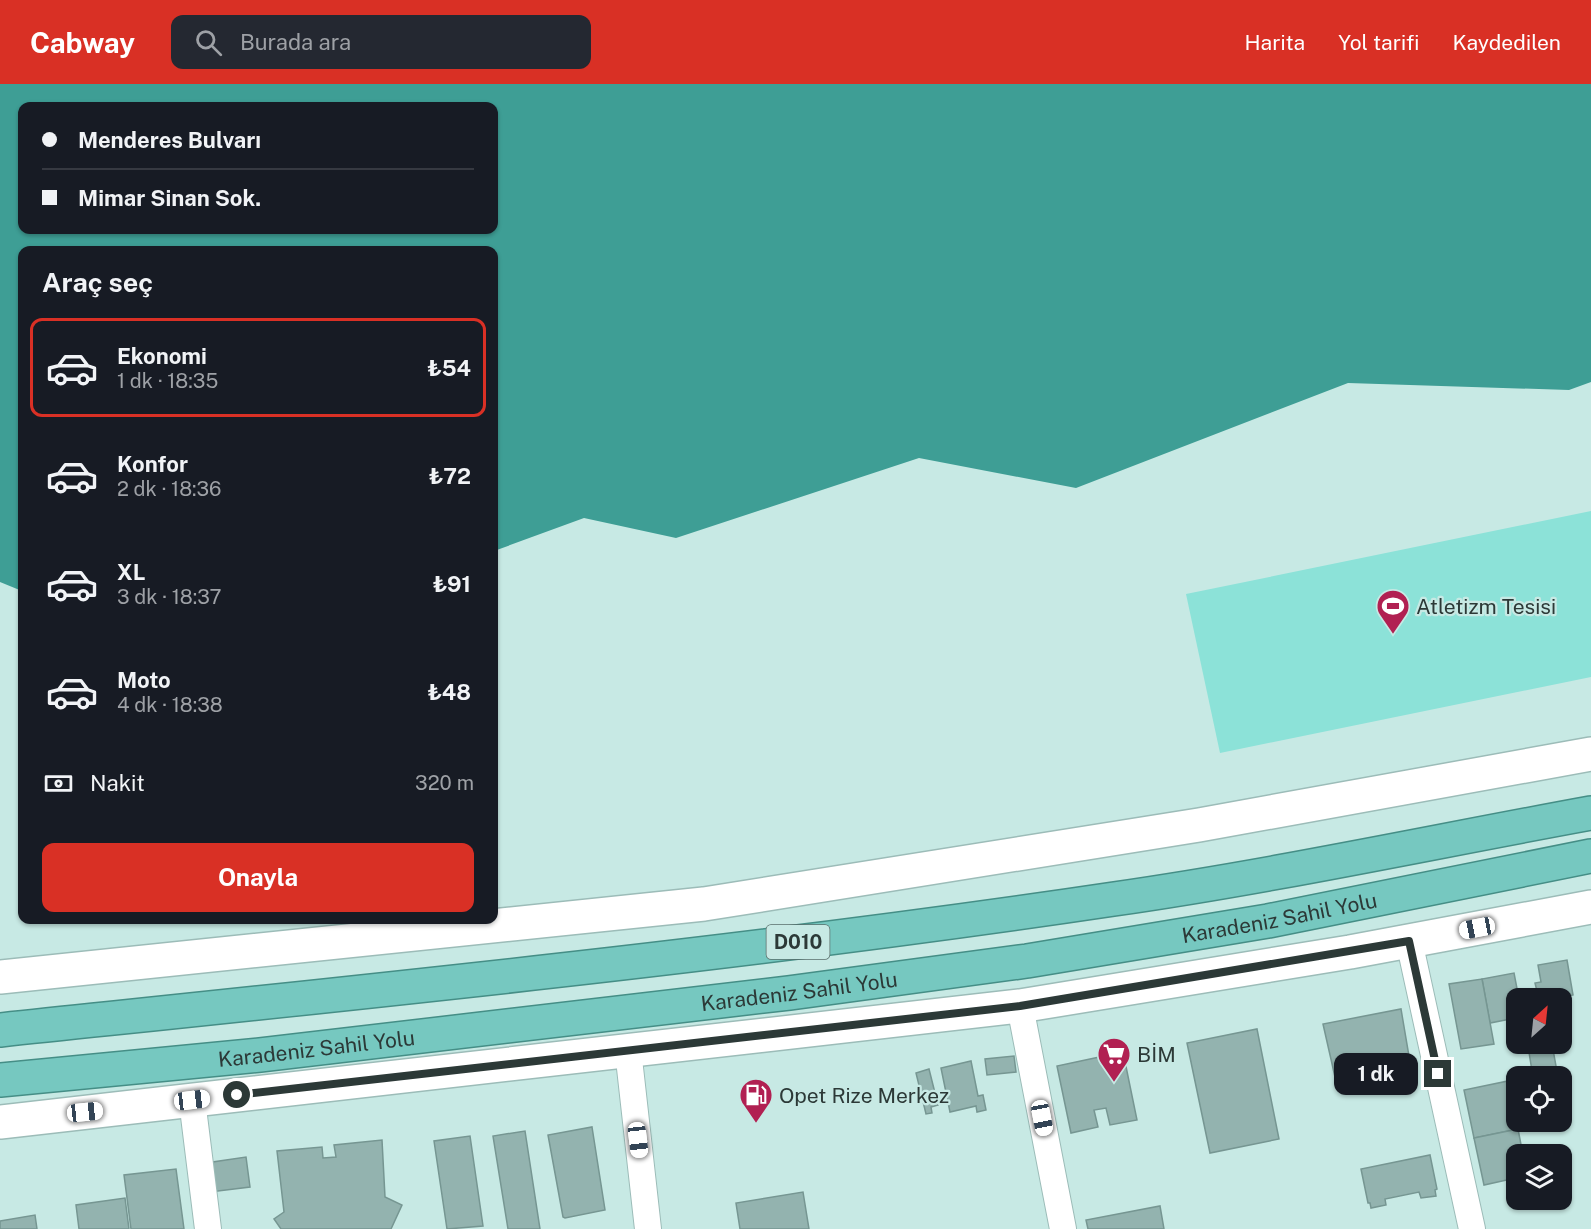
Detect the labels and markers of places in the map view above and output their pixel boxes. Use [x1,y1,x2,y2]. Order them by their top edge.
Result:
sports icon: Atletizm Tesisi [1375,588,1411,635]
place label: Atletizm Tesisi [1416,594,1556,619]
supermarket icon: BİM [1096,1036,1132,1083]
place label: BİM [1137,1042,1176,1067]
fuel station icon: Opet Rize Merkez [738,1077,774,1124]
place label: Opet Rize Merkez [779,1083,949,1108]

